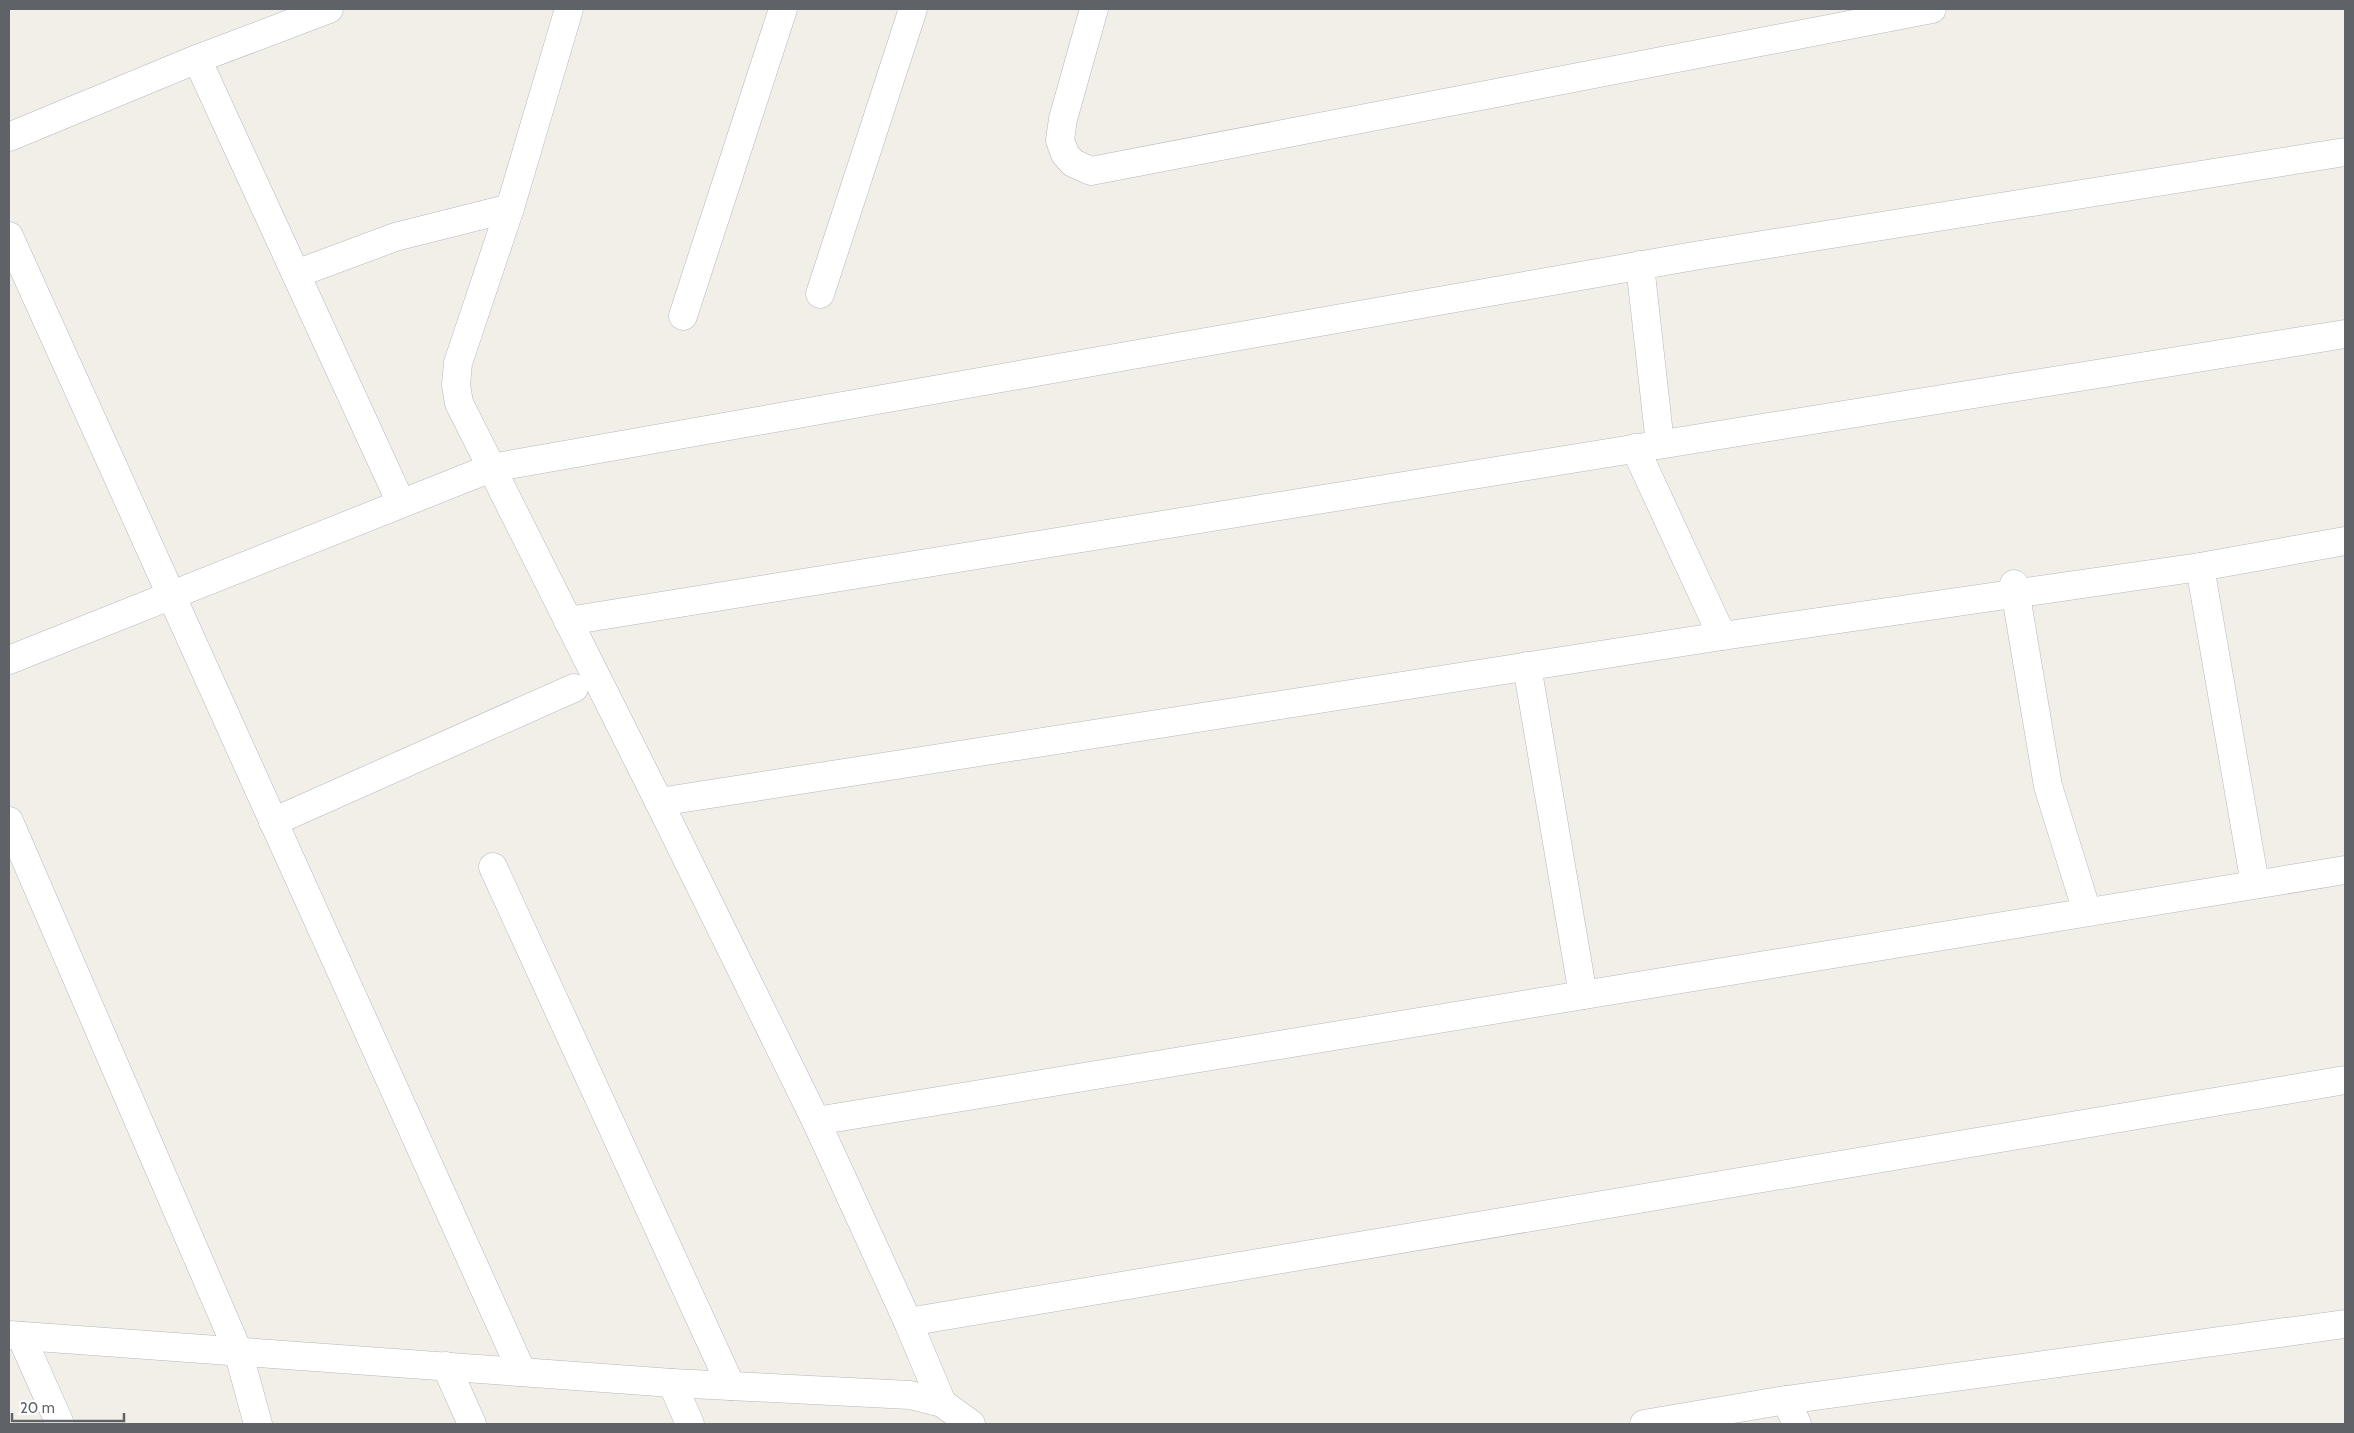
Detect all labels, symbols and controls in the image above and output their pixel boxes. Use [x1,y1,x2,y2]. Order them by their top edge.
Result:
scale bar [12,1390,125,1422]
text: 20 m [20,1399,55,1417]

